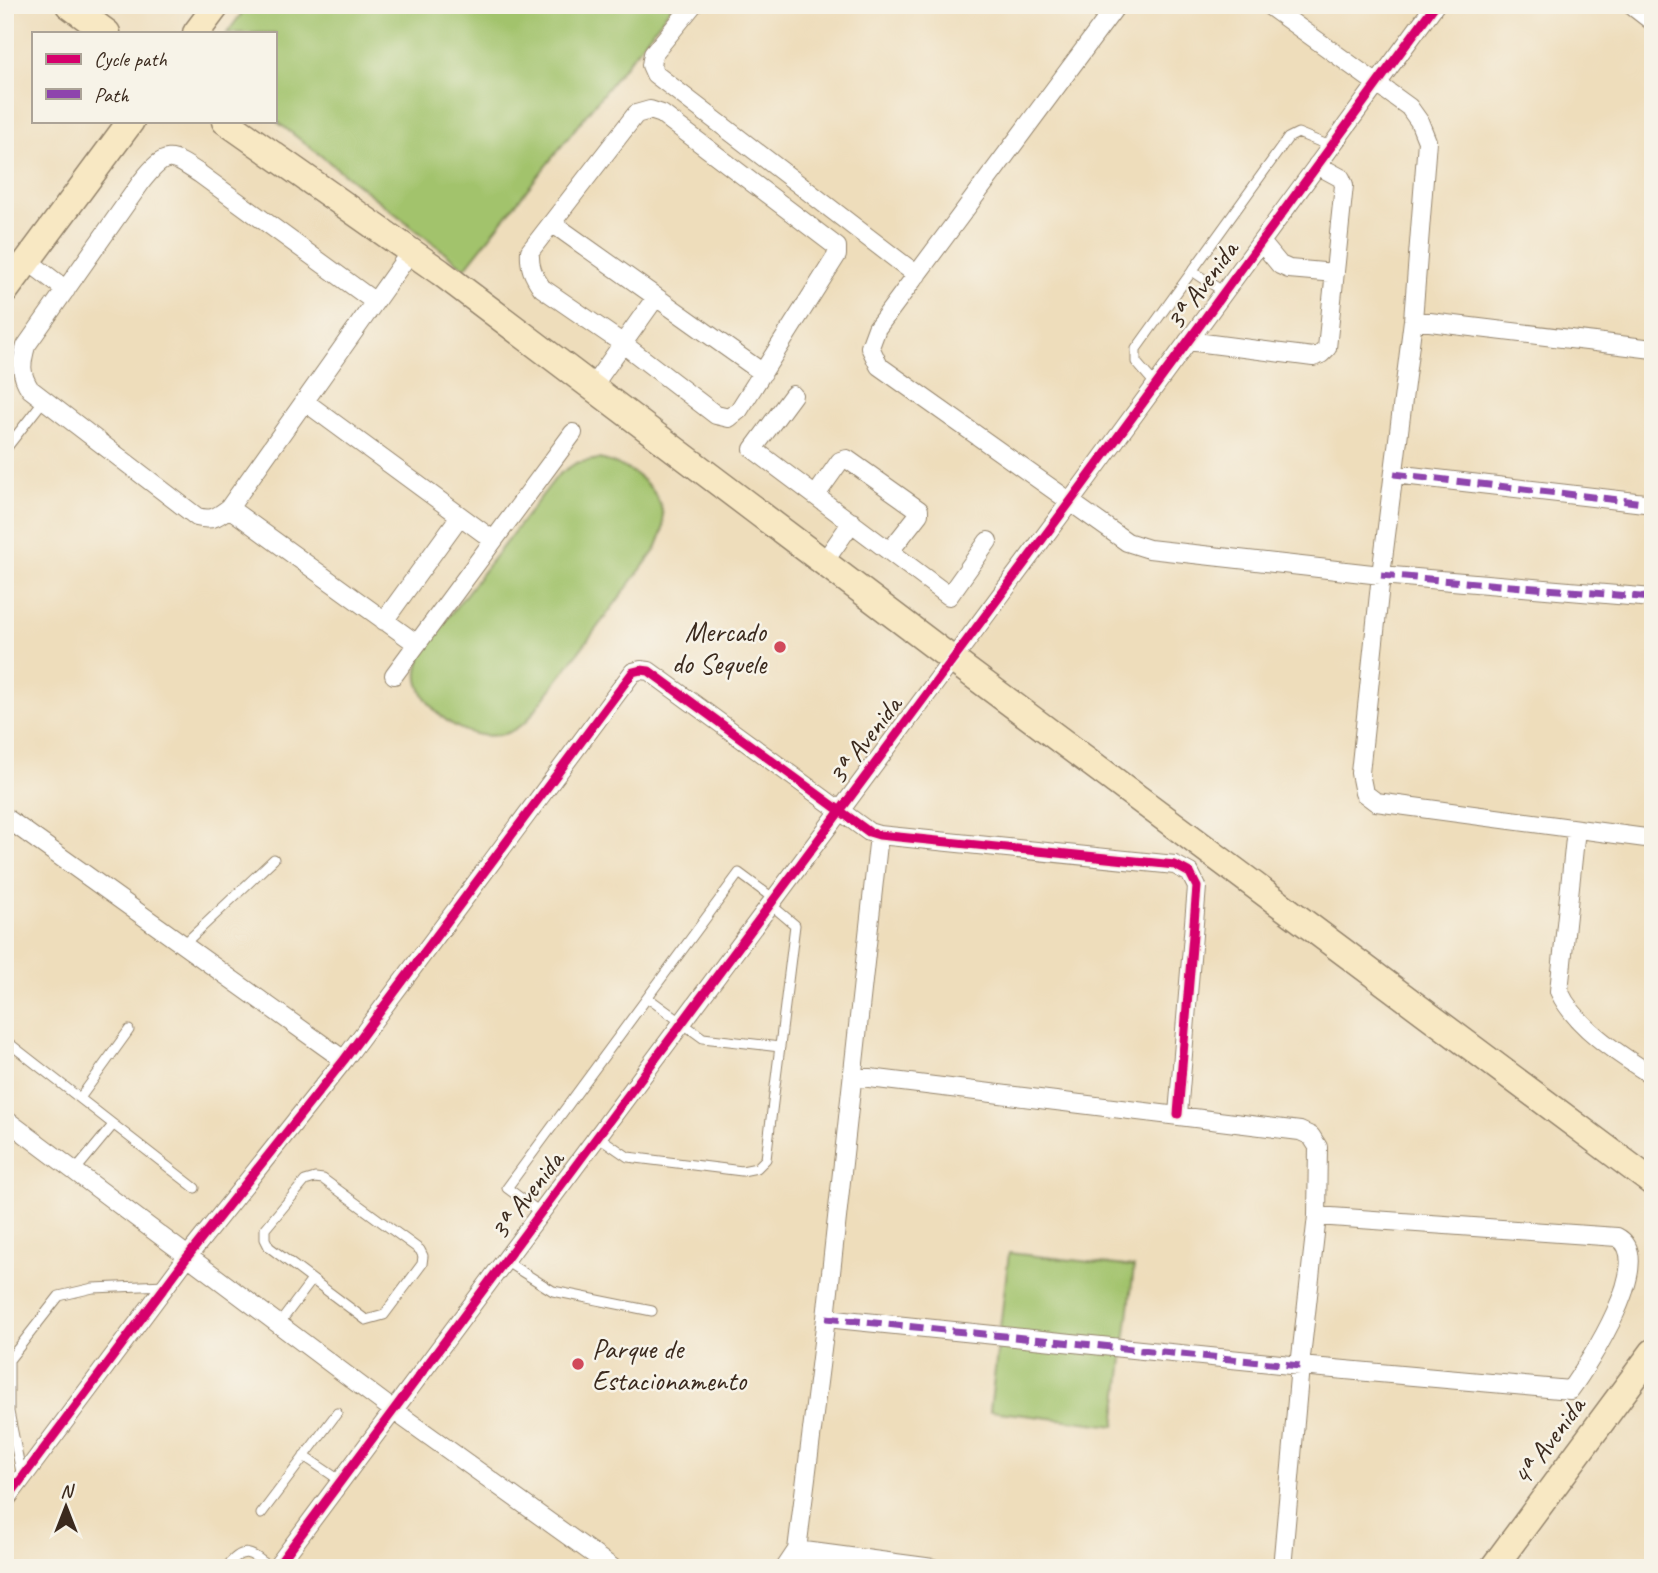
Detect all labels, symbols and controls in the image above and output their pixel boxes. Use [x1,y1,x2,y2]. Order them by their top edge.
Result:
legend [32,32,276,122]
text: Cycle path [94,46,167,72]
text: Path [94,82,130,108]
street label: 3ª Avenida [1157,232,1247,337]
place label: Mercado do Sequele [672,614,768,681]
marker: Mercado do Sequele [772,639,788,655]
street label: 3ª Avenida [820,687,911,791]
street label: 3ª Avenida [482,1142,573,1246]
place label: Parque de Estacionamento [592,1331,748,1398]
marker: Parque de Estacionamento [570,1356,586,1372]
street label: 4ª Avenida [1504,1388,1594,1493]
north arrow [32,1472,102,1542]
text: N [60,1479,75,1503]

